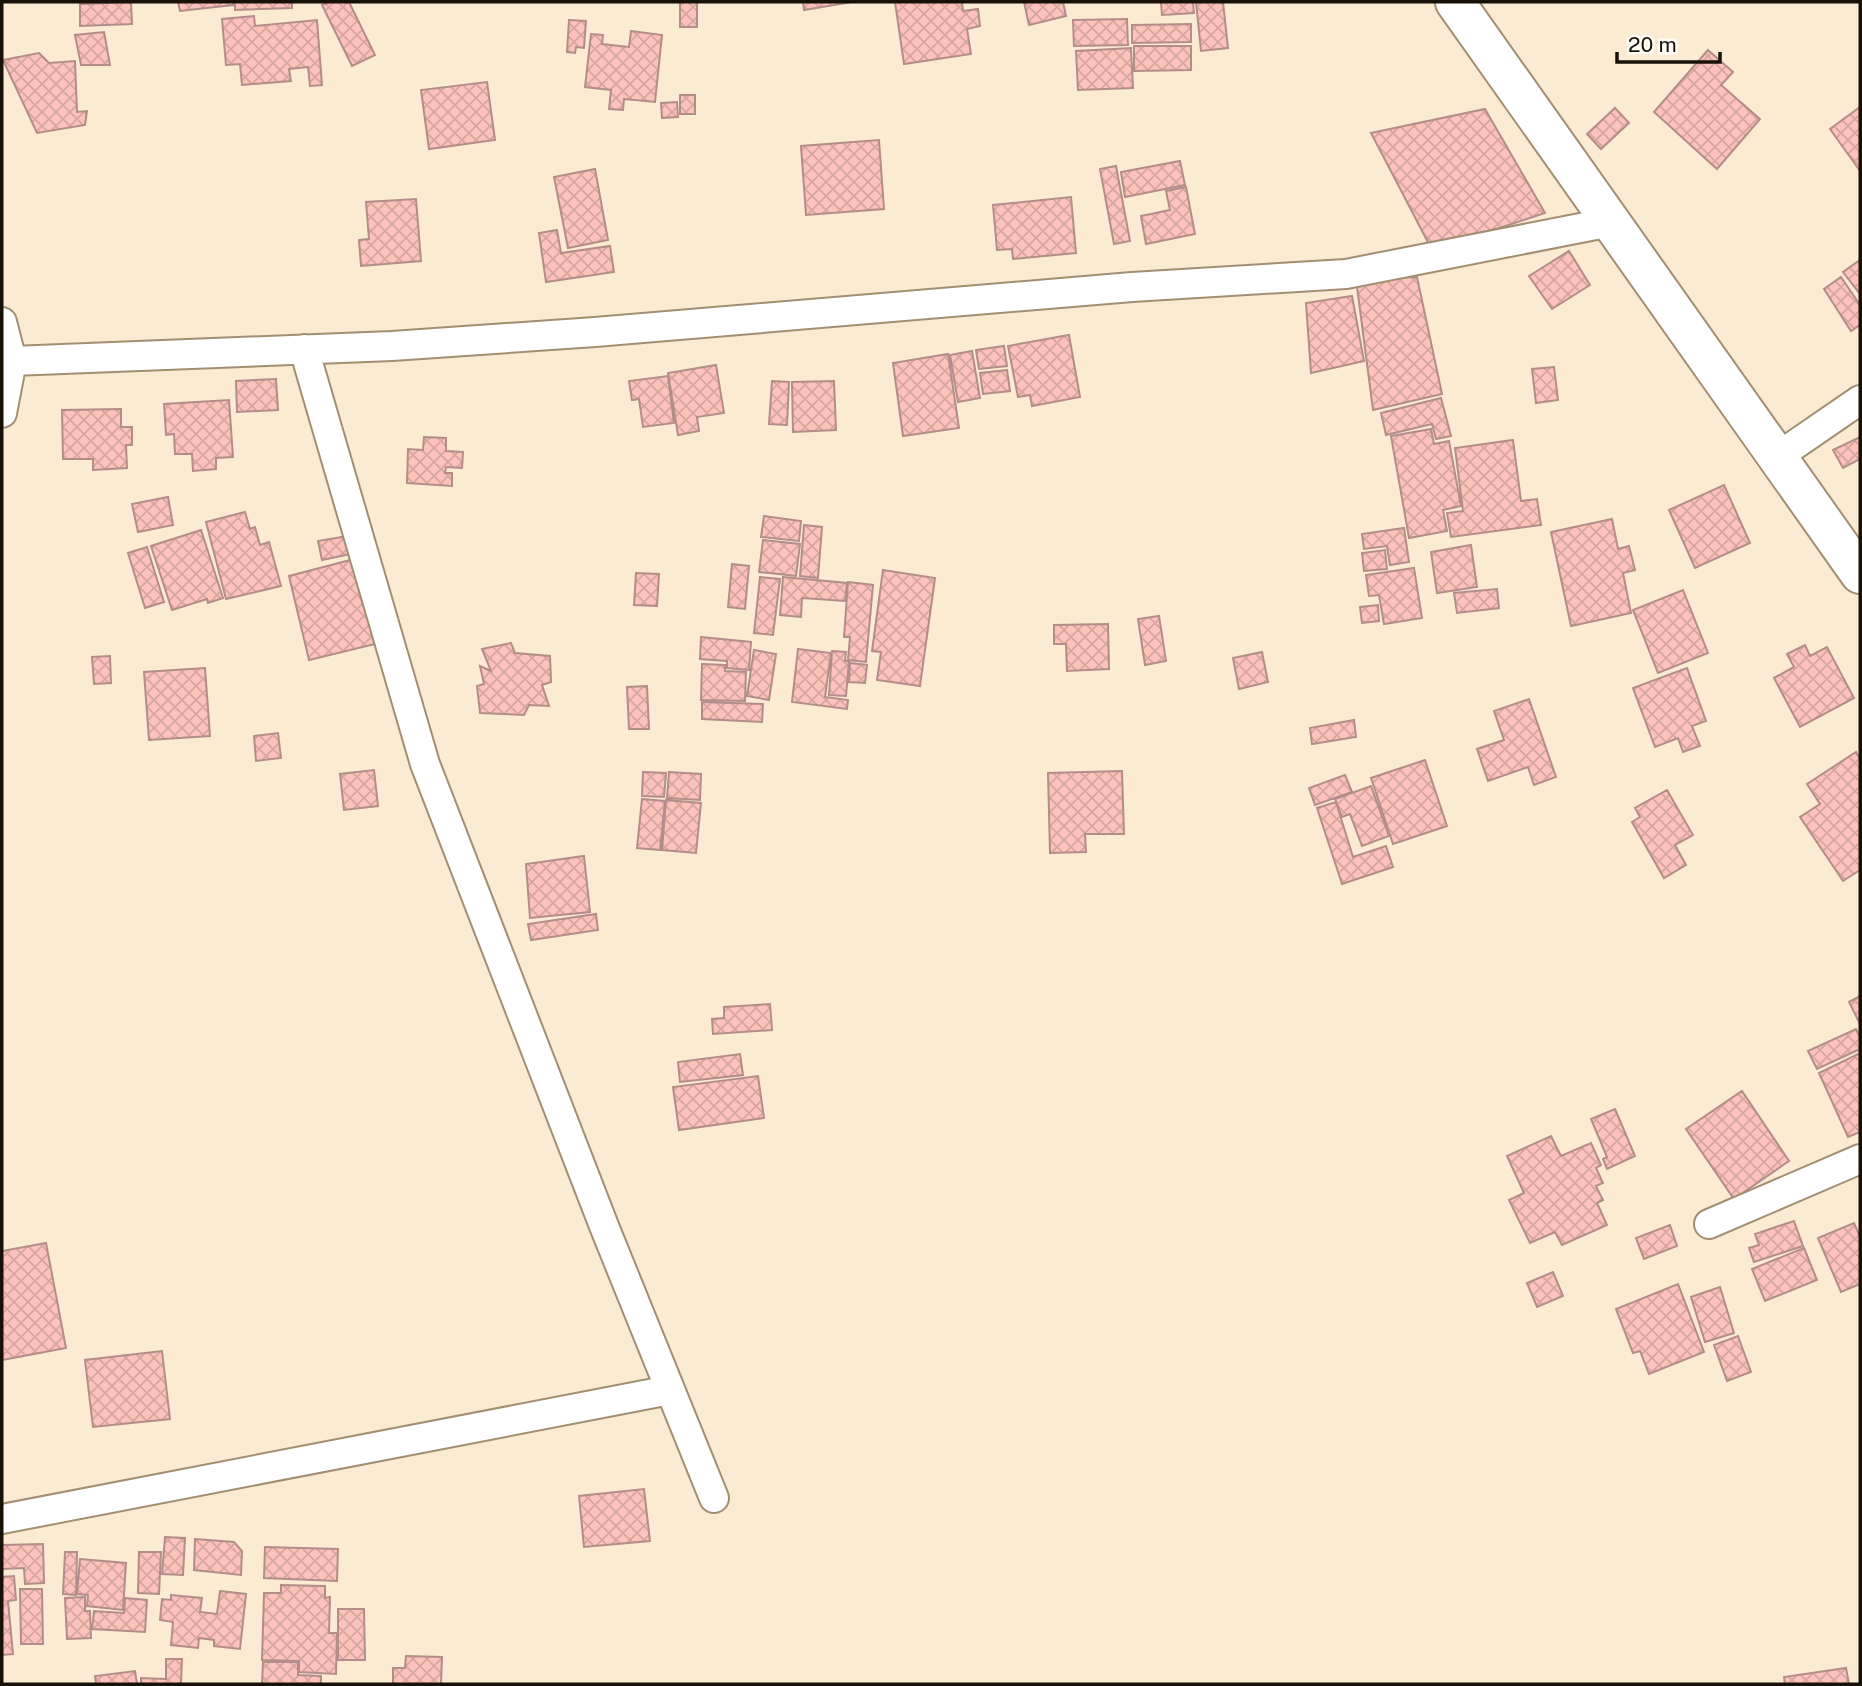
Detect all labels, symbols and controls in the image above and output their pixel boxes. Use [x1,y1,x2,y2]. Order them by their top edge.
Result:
scale bar [1617,21,1720,65]
text: 20 m [1628,32,1677,57]

